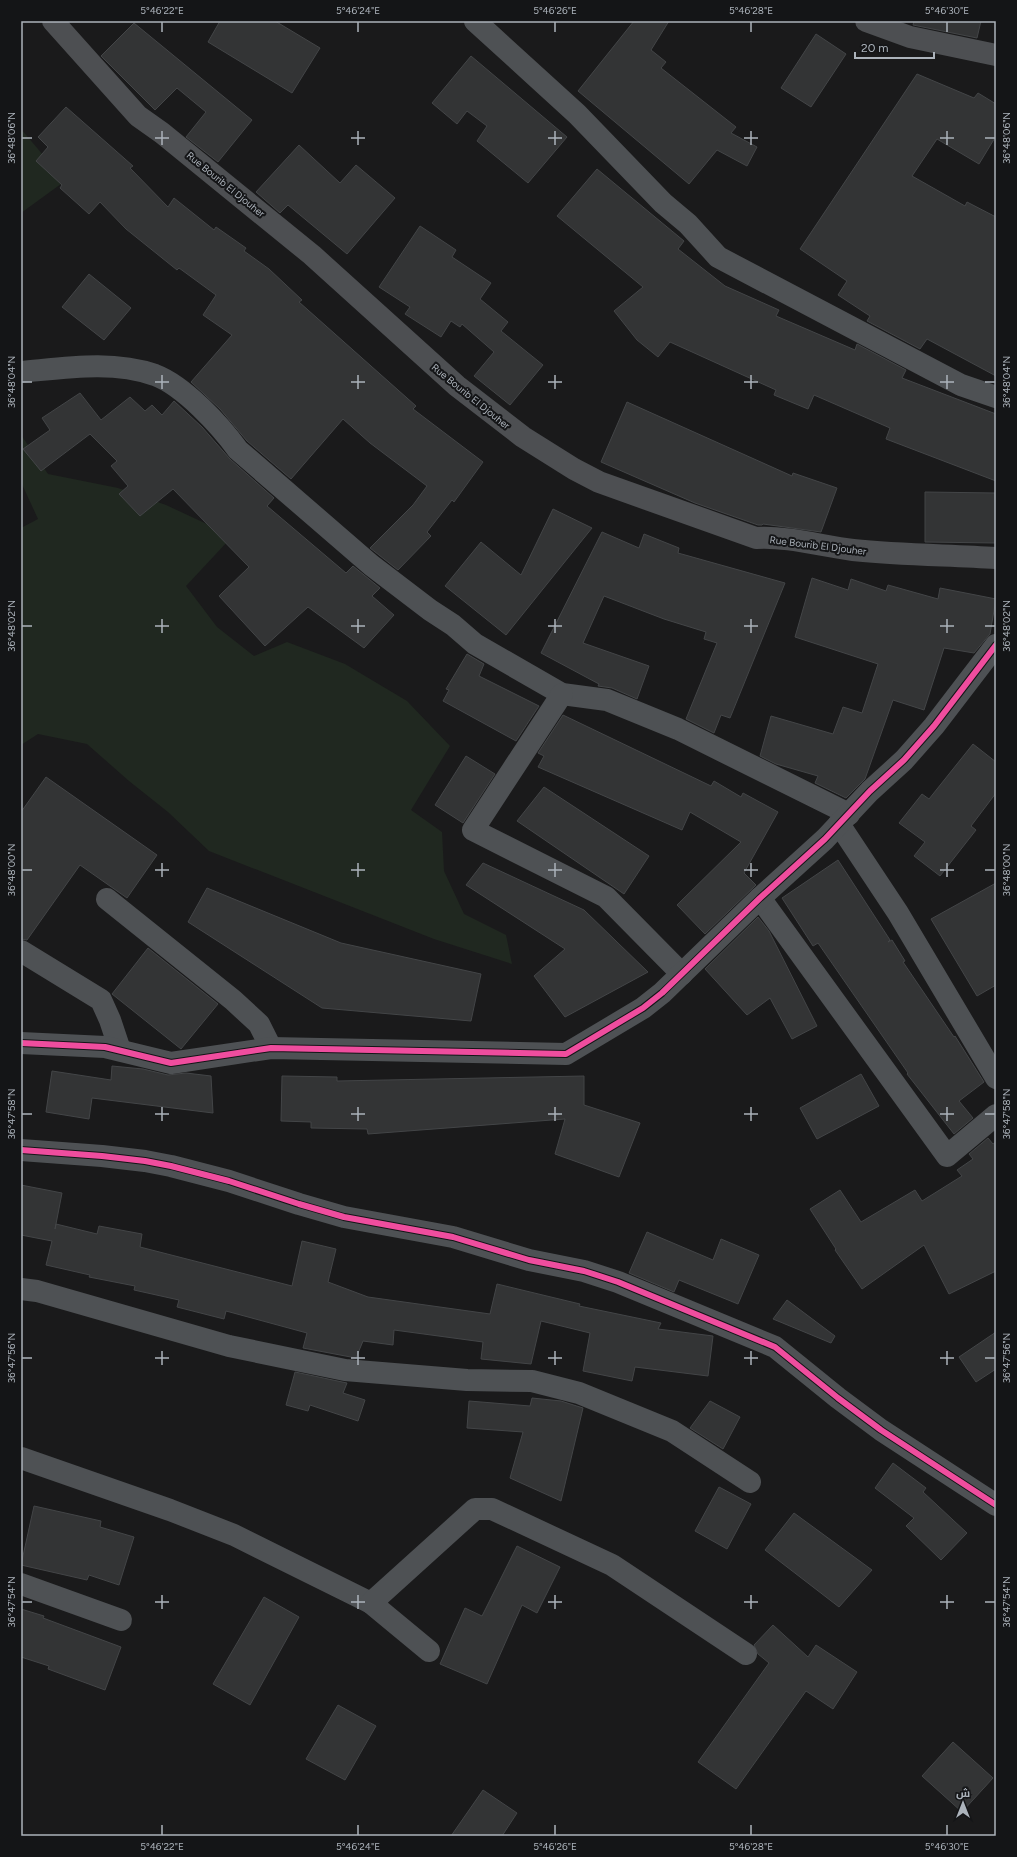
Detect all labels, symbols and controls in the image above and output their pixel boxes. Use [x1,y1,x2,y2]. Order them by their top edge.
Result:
text: 5°46'22"E [140,4,184,17]
text: 5°46'24"E [336,4,380,17]
text: 5°46'26"E [533,4,577,17]
text: 5°46'28"E [729,4,773,17]
text: 5°46'30"E [925,4,969,17]
scale bar [855,34,934,60]
text: 20 m [861,41,889,55]
text: 36°48'06"N [5,112,18,164]
text: 36°48'06"N [1000,112,1013,164]
street label: Rue Bourib El Djouher [184,149,268,220]
text: 36°48'04"N [5,356,18,408]
text: 36°48'04"N [1000,356,1013,408]
street label: Rue Bourib El Djouher [429,361,513,432]
street label: Rue Bourib El Djouher [769,533,868,558]
text: 36°48'02"N [5,600,18,652]
text: 36°48'02"N [1000,600,1013,652]
text: 36°48'00"N [5,844,18,896]
text: 36°48'00"N [1000,844,1013,896]
text: 36°47'58"N [5,1088,18,1140]
text: 36°47'58"N [1000,1088,1013,1140]
text: 36°47'56"N [5,1333,18,1383]
text: 36°47'56"N [1000,1333,1013,1383]
text: 36°47'54"N [5,1576,18,1628]
text: 36°47'54"N [1000,1576,1013,1628]
north arrow [943,1783,983,1823]
text: ش [956,1787,970,1800]
text: 5°46'22"E [140,1840,184,1853]
text: 5°46'24"E [336,1840,380,1853]
text: 5°46'26"E [533,1840,577,1853]
text: 5°46'28"E [729,1840,773,1853]
text: 5°46'30"E [925,1840,969,1853]

